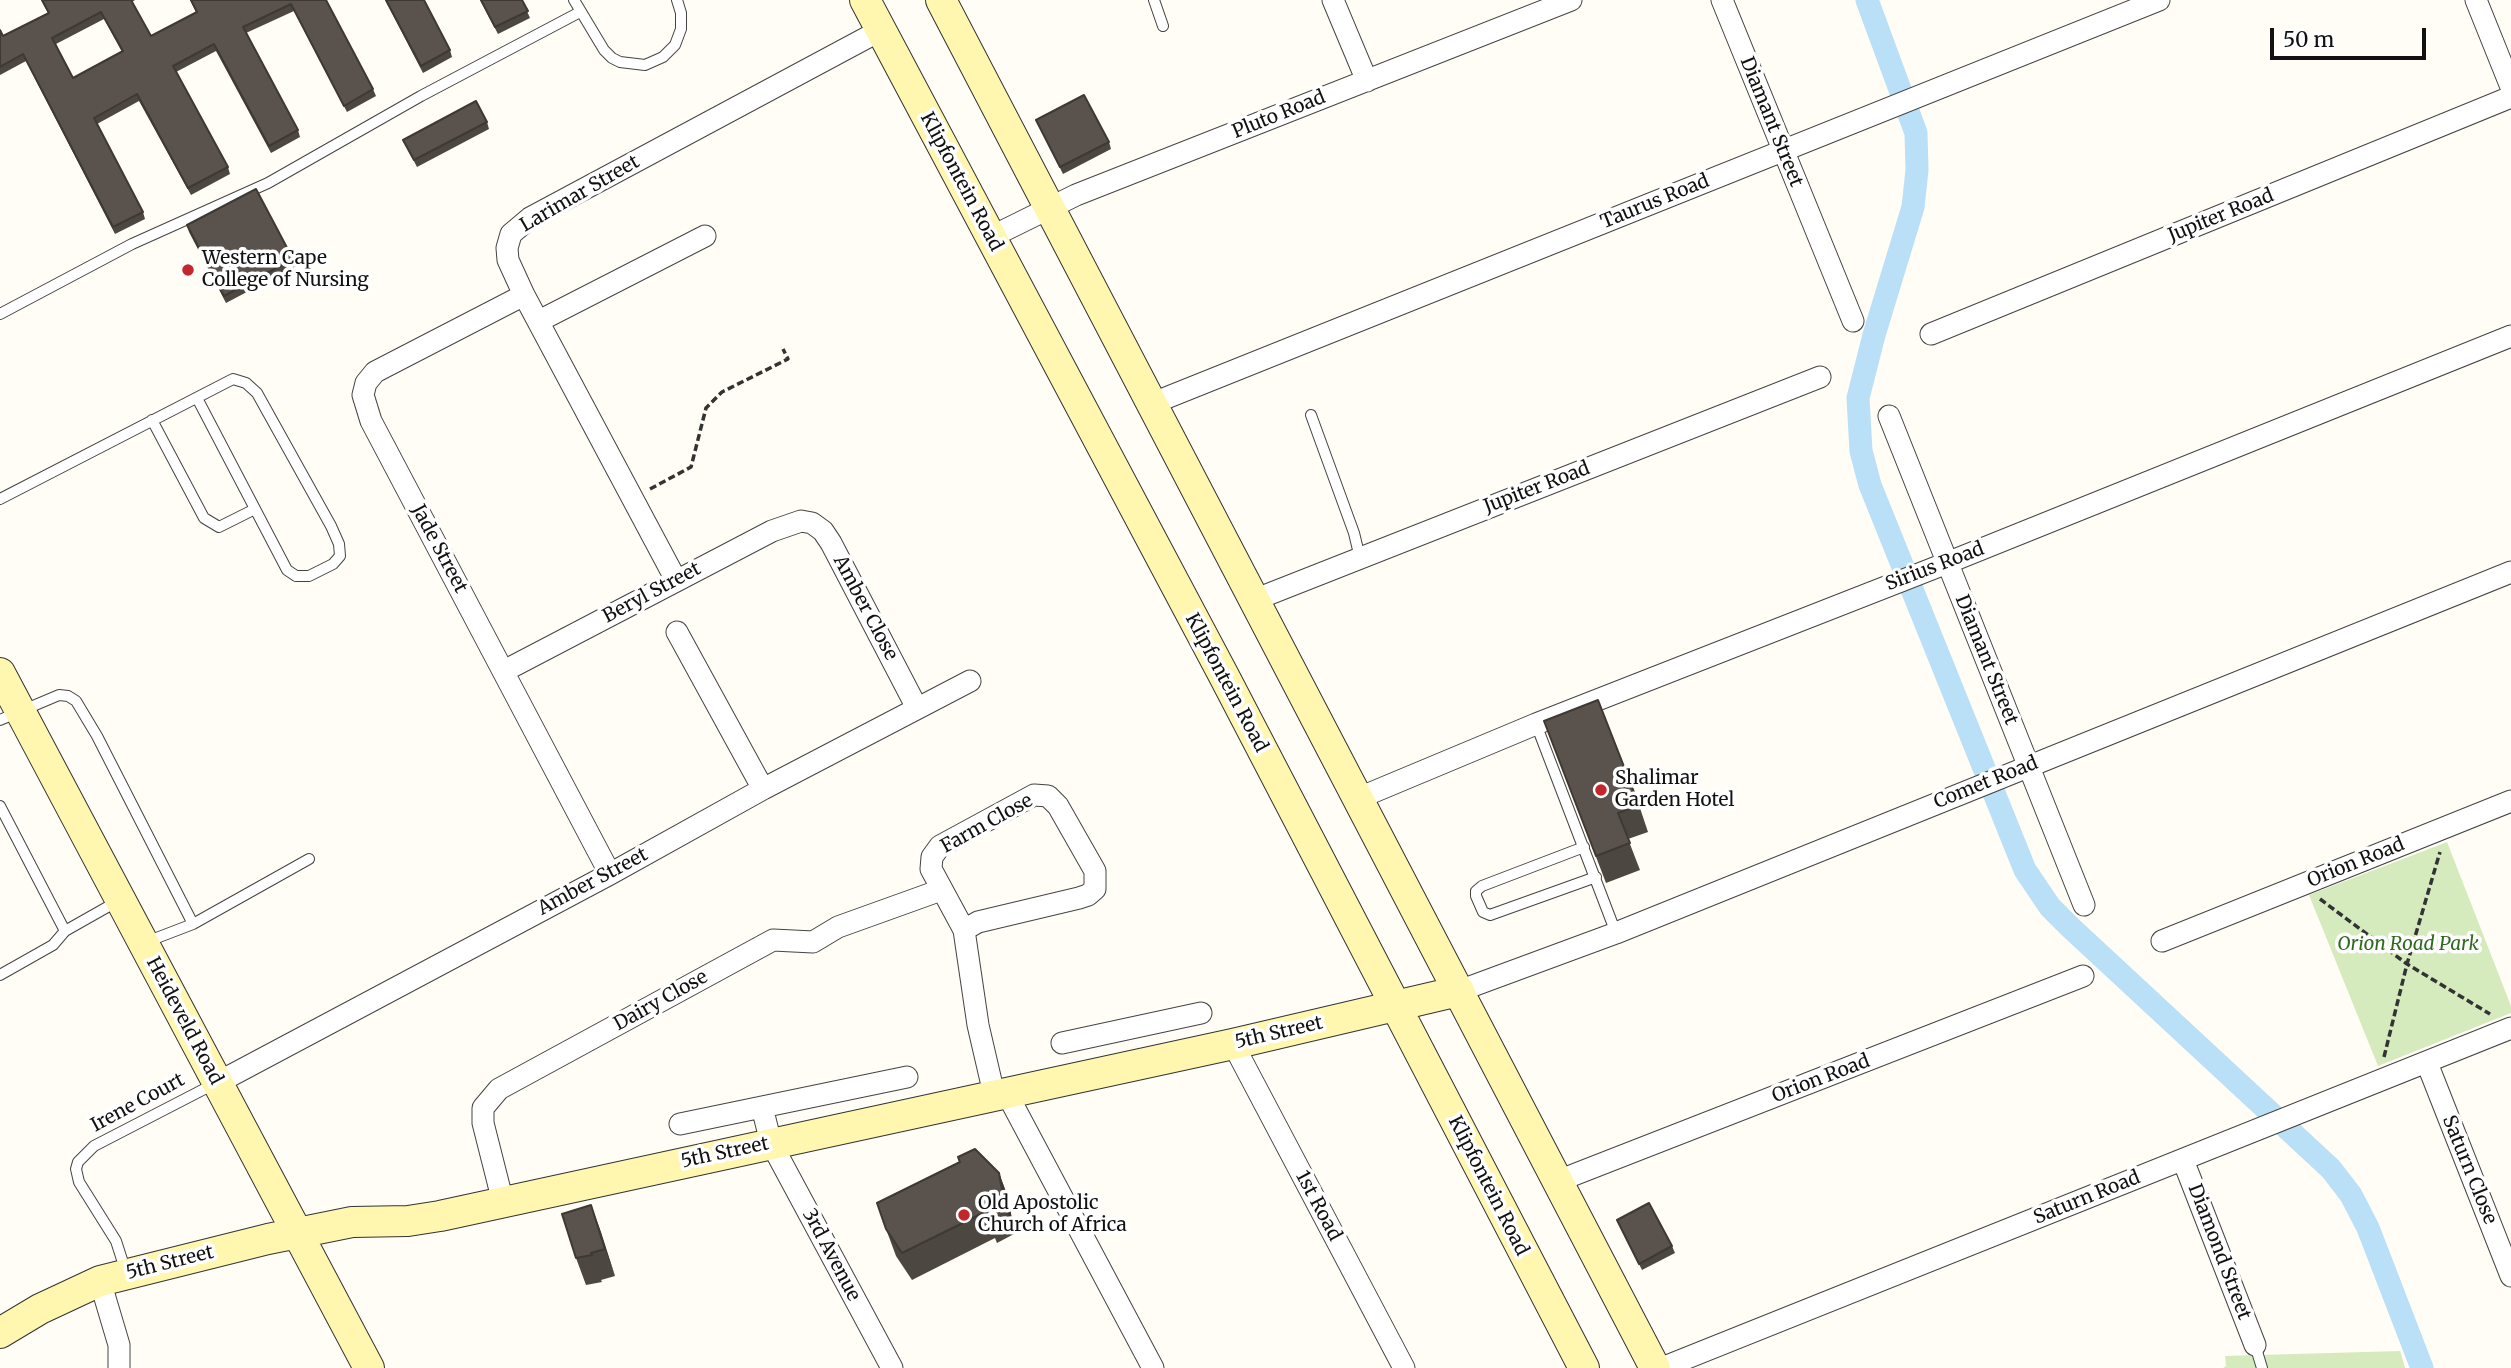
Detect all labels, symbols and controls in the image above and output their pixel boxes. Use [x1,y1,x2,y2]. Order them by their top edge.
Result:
scale bar [2273,14,2429,58]
text: 50 m [2283,26,2334,53]
street label: Diamant Street [1735,54,1807,190]
street label: Pluto Road [1229,86,1329,144]
street label: Klipfontein Road [915,109,1007,255]
street label: Larimar Street [516,151,644,237]
street label: Taurus Road [1597,170,1713,234]
street label: Jupiter Road [2165,185,2277,247]
place label: Western Cape College of Nursing [202,248,369,292]
marker: Western Cape College of Nursing [180,262,196,278]
street label: Jupiter Road [1481,457,1593,519]
street label: Jade Street [406,501,472,597]
street label: Sirius Road [1883,538,1987,596]
street label: Amber Close [828,552,902,664]
street label: Beryl Street [599,558,705,628]
street label: Diamant Street [1950,592,2022,728]
street label: Klipfontein Road [1180,610,1272,756]
street label: Comet Road [1931,752,2041,814]
place label: Shalimar Garden Hotel [1615,768,1734,812]
marker: Shalimar Garden Hotel [1593,782,1609,798]
street label: Farm Close [937,789,1037,859]
street label: Orion Road [2304,833,2408,893]
street label: Amber Street [534,843,652,921]
park label: Orion Road Park [2337,934,2479,956]
street label: Heideveld Road [141,953,227,1089]
street label: Dairy Close [610,966,712,1036]
street label: 5th Street [1233,1012,1325,1054]
street label: Orion Road [1769,1050,1873,1108]
street label: Irene Court [87,1069,189,1137]
street label: Klipfontein Road [1443,1112,1533,1260]
street label: Saturn Close [2437,1112,2501,1228]
street label: 5th Street [679,1133,771,1173]
street label: Saturn Road [2030,1166,2144,1230]
street label: 1st Road [1290,1167,1346,1245]
street label: Diamond Street [2183,1181,2255,1323]
place label: Old Apostolic Church of Africa [978,1193,1127,1237]
street label: 3rd Avenue [797,1205,865,1305]
marker: Old Apostolic Church of Africa [956,1207,972,1223]
street label: 5th Street [124,1241,216,1285]

